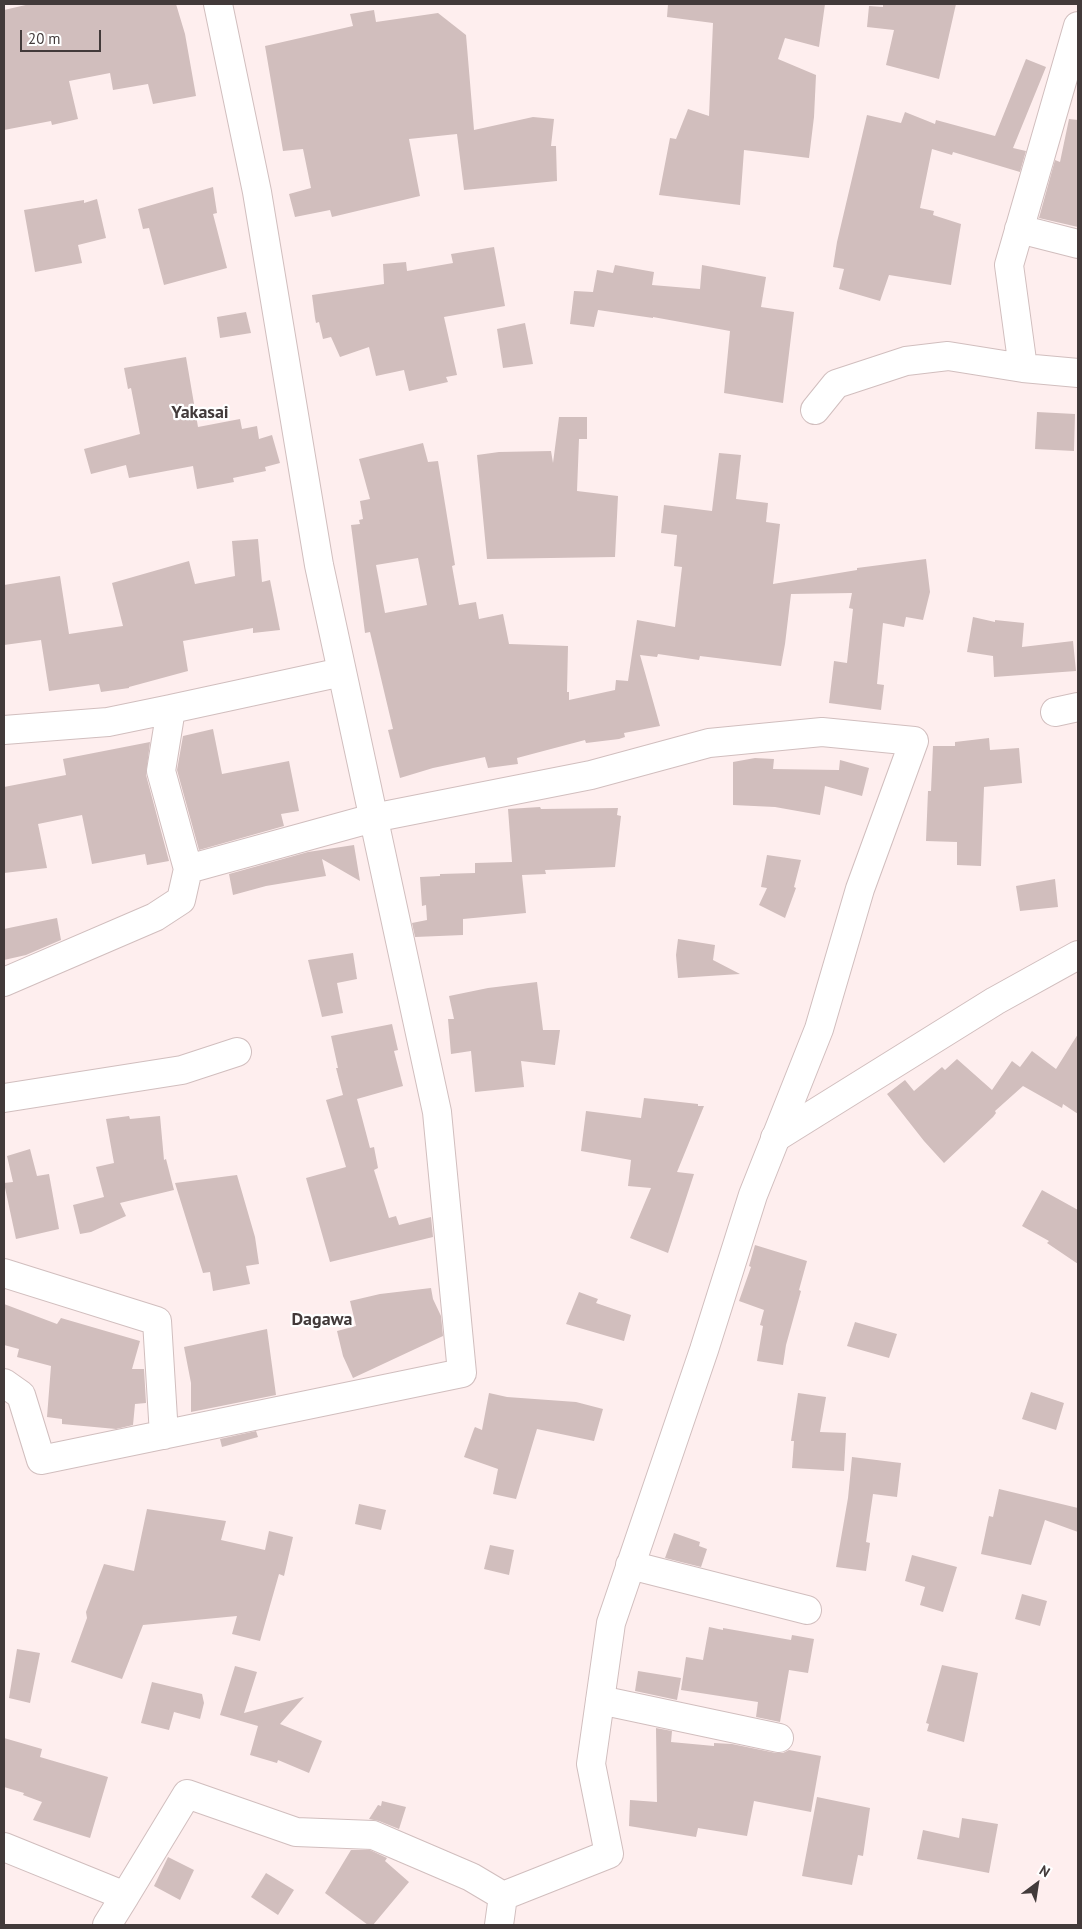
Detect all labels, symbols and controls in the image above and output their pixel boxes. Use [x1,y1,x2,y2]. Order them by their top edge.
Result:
scale bar [22,20,104,52]
text: 20 m [28,29,61,48]
district label: Yakasai [171,402,229,424]
district label: Dagawa [291,1309,353,1331]
north arrow [1012,1859,1062,1909]
text: N [1036,1861,1053,1881]

